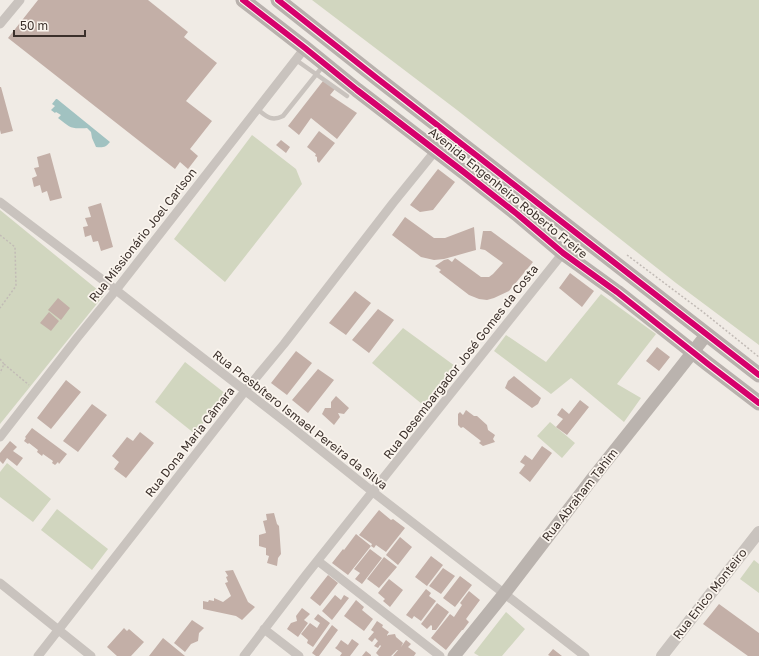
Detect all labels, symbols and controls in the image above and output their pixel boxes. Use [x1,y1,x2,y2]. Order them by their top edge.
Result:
scale bar [14,12,85,38]
text: 50 m [20,18,48,33]
street label: Avenida Engenheiro Roberto Freire [426,124,591,261]
street label: Rua Missionário Joel Carlson [86,165,200,305]
street label: Rua Desembargador José Gomes da Costa [380,261,541,462]
street label: Rua Presbítero Ismael Pereira da Silva [210,347,391,493]
street label: Rua Dona Maria Câmara [142,383,237,500]
street label: Rua Abraham Tahim [539,445,621,544]
street label: Rua Enico Monteiro [669,545,750,642]

